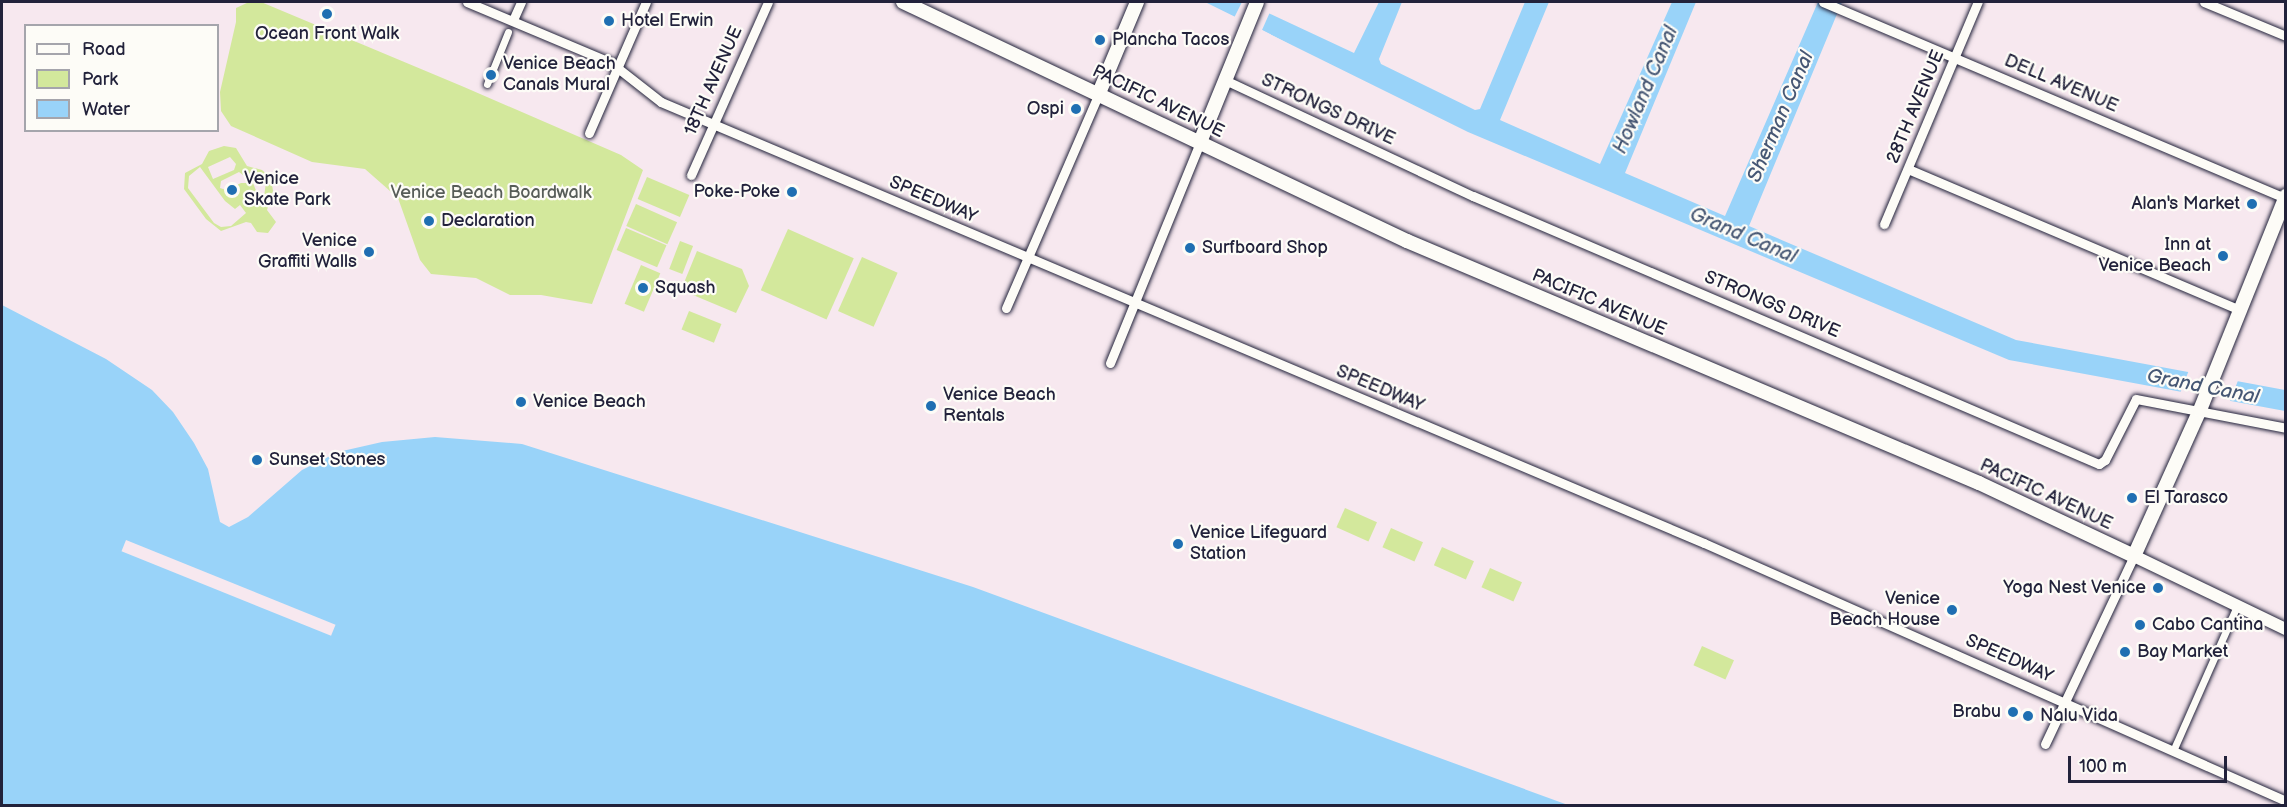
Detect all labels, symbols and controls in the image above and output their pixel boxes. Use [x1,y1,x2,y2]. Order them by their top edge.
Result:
marker: Ocean Front Walk [320,7,334,21]
place label: Hotel Erwin [621,10,714,32]
marker: Hotel Erwin [602,14,616,28]
place label: Ocean Front Walk [255,23,399,45]
street label: 18TH AVENUE [680,23,748,139]
water label: Howland Canal [1608,23,1684,157]
legend [24,24,219,132]
place label: Plancha Tacos [1112,29,1230,51]
marker: Plancha Tacos [1093,33,1107,47]
text: Road [82,39,126,60]
street label: 28TH AVENUE [1882,47,1950,167]
water label: Sherman Canal [1743,48,1819,186]
street label: DELL AVENUE [2001,50,2121,118]
place label: Venice Beach Canals Mural [503,54,616,97]
street label: PACIFIC AVENUE [1089,61,1227,143]
marker: Venice Beach Canals Mural [484,68,498,82]
text: Park [82,69,118,90]
street label: STRONGS DRIVE [1258,70,1398,150]
place label: Ospi [1027,98,1064,120]
text: Water [82,99,130,120]
marker: Ospi [1069,102,1083,116]
place label: Venice Skate Park [244,169,330,212]
street label: SPEEDWAY [886,172,980,228]
place label: Poke-Poke [693,181,780,203]
park label: Venice Beach Boardwalk [391,182,591,204]
marker: Venice Skate Park [225,183,239,197]
marker: Poke-Poke [785,185,799,199]
place label: Alan's Market [2132,193,2240,215]
marker: Alan's Market [2245,197,2259,211]
water label: Grand Canal [1686,203,1800,269]
place label: Declaration [441,210,535,232]
marker: Declaration [422,214,436,228]
place label: Venice Graffiti Walls [257,231,357,274]
place label: Inn at Venice Beach [2098,235,2211,278]
place label: Surfboard Shop [1202,237,1328,259]
marker: Surfboard Shop [1183,241,1197,255]
marker: Venice Graffiti Walls [362,245,376,259]
marker: Inn at Venice Beach [2216,249,2230,263]
street label: PACIFIC AVENUE [1529,265,1669,341]
street label: STRONGS DRIVE [1701,267,1843,343]
place label: Squash [655,277,715,299]
marker: Squash [636,281,650,295]
street label: SPEEDWAY [1333,361,1427,417]
water label: Grand Canal [2145,364,2261,410]
place label: Venice Beach Rentals [943,385,1056,428]
place label: Venice Beach [533,391,646,413]
marker: Venice Beach [514,395,528,409]
marker: Venice Beach Rentals [924,399,938,413]
place label: Sunset Stones [269,449,386,471]
marker: Sunset Stones [250,453,264,467]
street label: PACIFIC AVENUE [1976,455,2116,535]
place label: El Tarasco [2144,487,2229,509]
marker: El Tarasco [2125,491,2139,505]
place label: Venice Lifeguard Station [1190,523,1327,566]
marker: Venice Lifeguard Station [1171,537,1185,551]
place label: Yoga Nest Venice [2003,577,2146,599]
marker: Yoga Nest Venice [2151,581,2165,595]
place label: Venice Beach House [1830,589,1940,632]
marker: Venice Beach House [1945,603,1959,617]
place label: Cabo Cantina [2152,614,2263,636]
marker: Cabo Cantina [2133,618,2147,632]
street label: SPEEDWAY [1962,630,2056,688]
place label: Bay Market [2137,641,2229,663]
marker: Bay Market [2118,645,2132,659]
place label: Brabu [1952,701,2001,723]
marker: Brabu [2006,705,2020,719]
place label: Nalu Vida [2040,705,2118,727]
marker: Nalu Vida [2021,709,2035,723]
scale bar [2071,744,2230,782]
text: 100 m [2079,756,2127,777]

